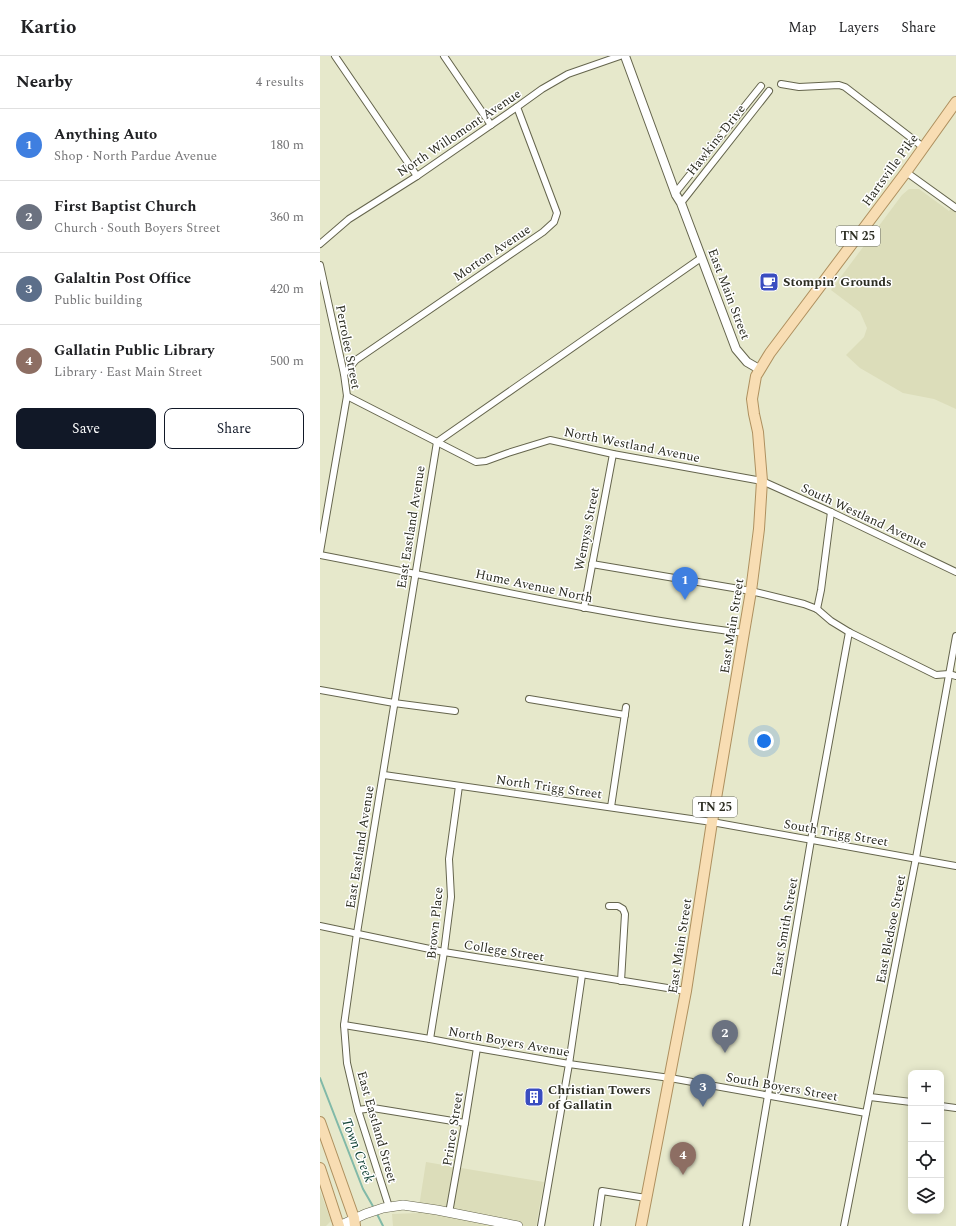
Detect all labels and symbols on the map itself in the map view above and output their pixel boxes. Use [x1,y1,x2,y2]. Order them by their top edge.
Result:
street label: North Willomont Avenue [393,84,525,182]
street label: Hawkins Drive [682,100,750,180]
street label: Hartsville Pike [857,130,923,210]
street label: Morton Avenue [449,220,535,286]
road number: TN 25 [836,226,880,246]
street label: East Main Street [702,246,756,343]
cafe icon: Stompin’ Grounds [758,271,780,293]
place label: Stompin’ Grounds [783,272,892,292]
street label: Perrolee Street [330,303,366,391]
street label: North Westland Avenue [562,422,702,468]
street label: East Eastland Avenue [391,464,431,590]
street label: South Westland Avenue [798,478,930,554]
street label: Wemyss Street [569,485,605,572]
street label: Hume Avenue North [473,564,595,608]
pin: 1 [672,567,698,600]
street label: East Main Street [715,577,749,675]
your location [754,731,774,751]
street label: North Trigg Street [495,770,604,804]
street label: East Eastland Avenue [340,784,380,910]
road number: TN 25 [693,797,737,817]
street label: South Trigg Street [782,814,890,852]
street label: East Bledsoe Street [871,873,911,985]
street label: East Smith Street [766,876,804,978]
street label: Brown Place [421,886,449,960]
street label: East Main Street [663,897,697,995]
street label: College Street [462,935,546,967]
pin: 2 [712,1020,738,1053]
street label: North Boyers Avenue [447,1021,571,1063]
street label: South Boyers Street [724,1067,840,1107]
street label: East Eastland Street [351,1069,403,1186]
pin: 3 [690,1074,716,1107]
place label: Christian Towers of Gallatin [548,1080,651,1115]
building icon: Christian Towers of Gallatin [523,1086,545,1108]
street label: Prince Street [437,1090,469,1168]
water label: Town Creek [336,1115,380,1186]
pin: 4 [670,1142,696,1175]

